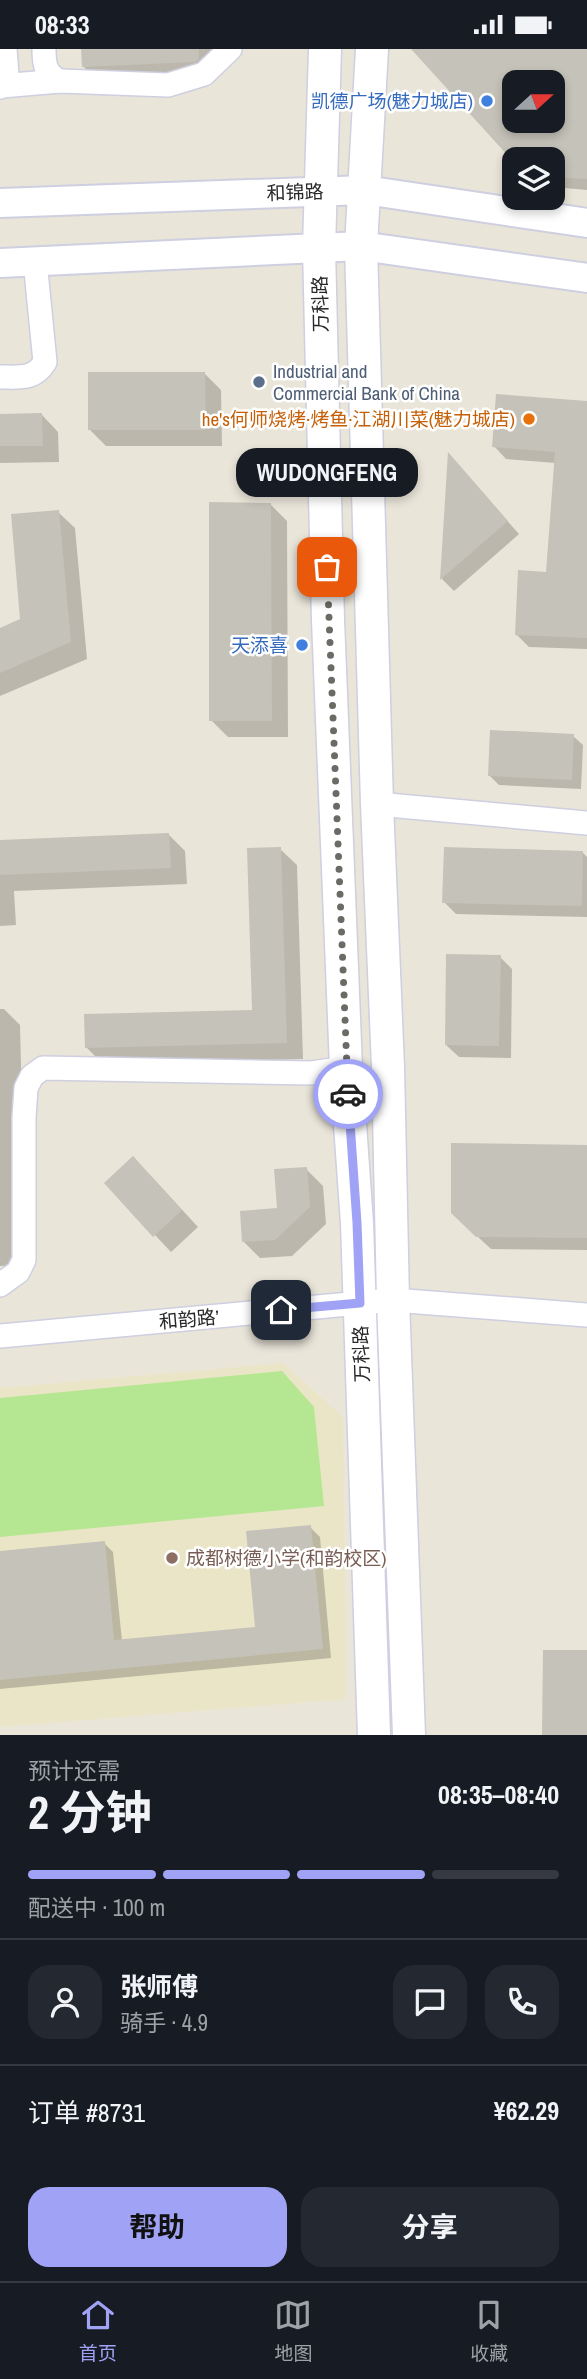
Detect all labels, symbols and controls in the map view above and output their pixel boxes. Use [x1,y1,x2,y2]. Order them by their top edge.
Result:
text: 08:33 [35,7,90,42]
north arrow [502,70,565,133]
map controls [502,70,565,210]
place label: 凯德广场(魅力城店) [311,88,473,114]
marker: 凯德广场(魅力城店) [479,93,495,109]
button: layers [502,147,565,210]
street label: 和锦路 [266,178,324,206]
street label: 万科路 [307,275,333,333]
place label: Industrial and Commercial Bank of China [273,358,460,406]
marker: Industrial and Commercial Bank of China [251,374,267,390]
place label: he's何师烧烤·烤鱼·江湖川菜(魅力城店) [202,406,515,432]
marker: he's何师烧烤·烤鱼·江湖川菜(魅力城店) [521,411,537,427]
callout: WUDONGFENG [236,448,418,497]
text: WUDONGFENG [257,457,397,488]
pin [297,537,357,597]
icon: bag [308,548,346,586]
place label: 天添喜 [231,632,288,658]
marker: 天添喜 [294,637,310,653]
courier [313,1059,383,1129]
icon: car [329,1075,367,1113]
pin [251,1280,311,1340]
icon: home [262,1291,300,1329]
street label: 和韵路’ [158,1303,220,1335]
street label: 万科路 [347,1325,375,1383]
place label: 成都树德小学(和韵校区) [186,1545,386,1571]
marker: 成都树德小学(和韵校区) [164,1550,180,1566]
text: 预计还需 [28,1755,120,1786]
text: 08:35–08:40 [438,1777,559,1812]
text: 2 分钟 [28,1781,151,1843]
text: 配送中 · 100 m [28,1892,165,1923]
button: person [28,1965,102,2039]
button: chat [393,1965,467,2039]
button: phone [485,1965,559,2039]
text: 张师傅 [120,1969,198,2004]
text: 骑手 · 4.9 [120,2007,208,2038]
text: ¥62.29 [494,2093,559,2128]
text: 订单 #8731 [28,2095,145,2130]
button: 帮助 [28,2187,287,2267]
button: 分享 [301,2187,559,2267]
tab: 首页 [79,2296,117,2366]
tab: 地图 [274,2296,312,2366]
tab: 收藏 [470,2296,508,2366]

